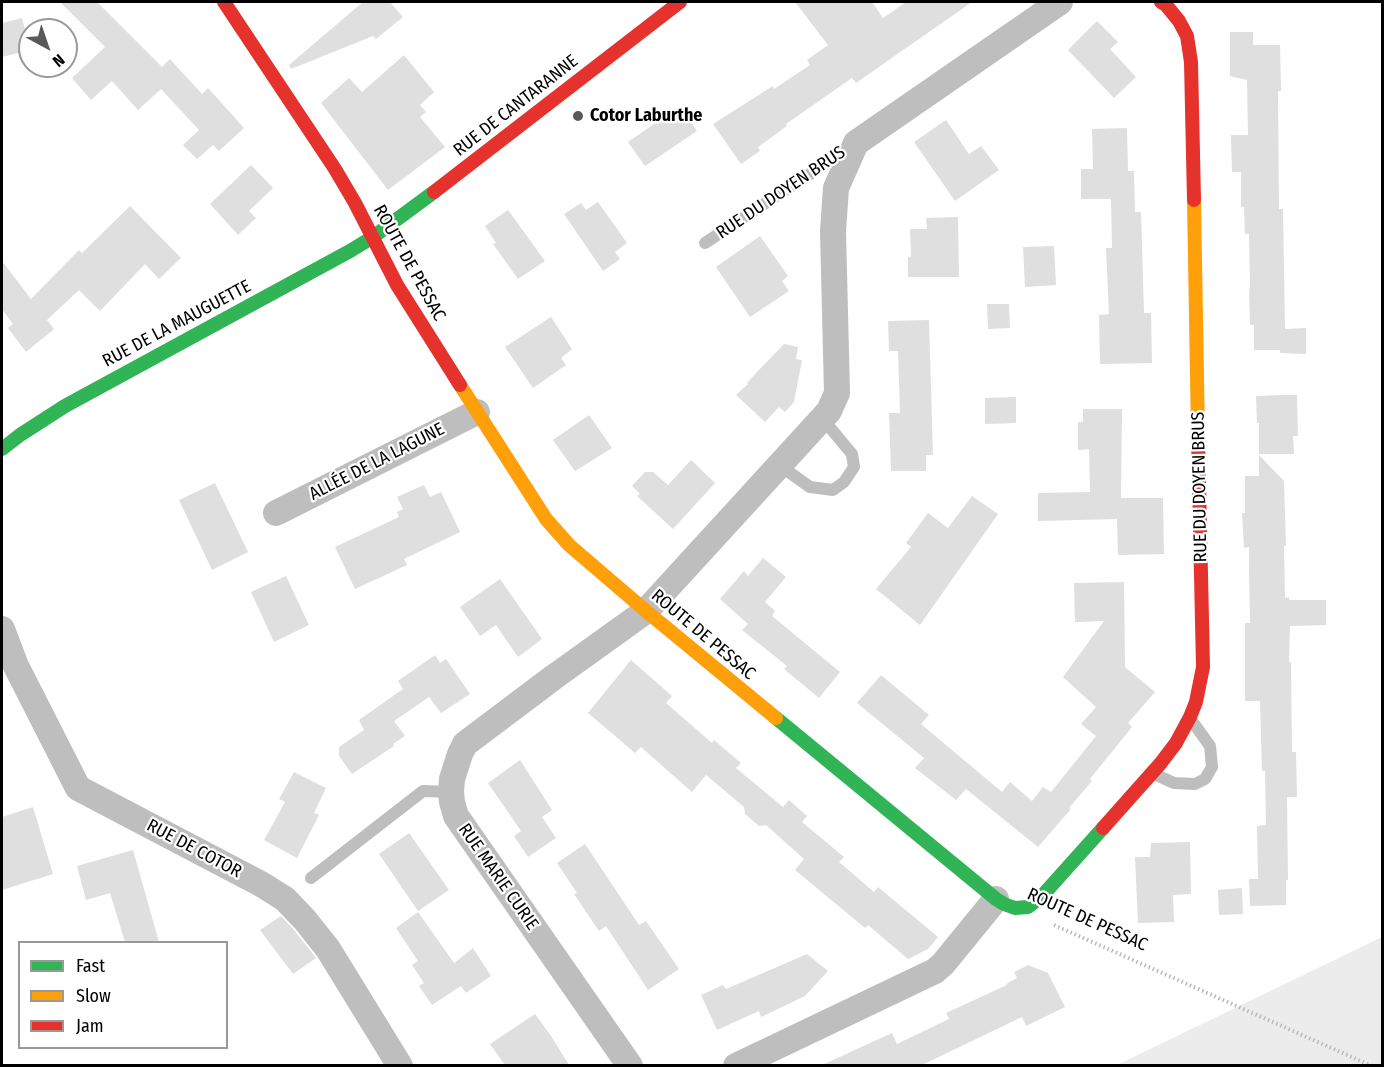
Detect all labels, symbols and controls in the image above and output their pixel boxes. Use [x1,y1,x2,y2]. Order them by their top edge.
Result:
north arrow [18,18,78,78]
text: N [49,50,68,71]
street label: RUE DE CANTARANNE [449,51,583,161]
place label: Cotor Laburthe [590,105,702,127]
marker: Cotor Laburthe [571,109,585,123]
street label: RUE DU DOYEN BRUS [712,142,850,244]
street label: ROUTE DE PESSAC [368,201,450,325]
street label: RUE DE LA MAUGUETTE [99,276,255,372]
street label: RUE DU DOYEN BRUS [1188,411,1212,563]
street label: ALLÉE DE LA LAGUNE [306,419,448,505]
street label: ROUTE DE PESSAC [647,585,759,685]
street label: RUE DE COTOR [143,815,245,883]
street label: RUE MARIE CURIE [453,820,543,934]
street label: ROUTE DE PESSAC [1024,884,1150,956]
legend [18,941,228,1049]
text: Fast [76,955,105,977]
text: Slow [76,985,111,1007]
text: Jam [76,1015,104,1037]

